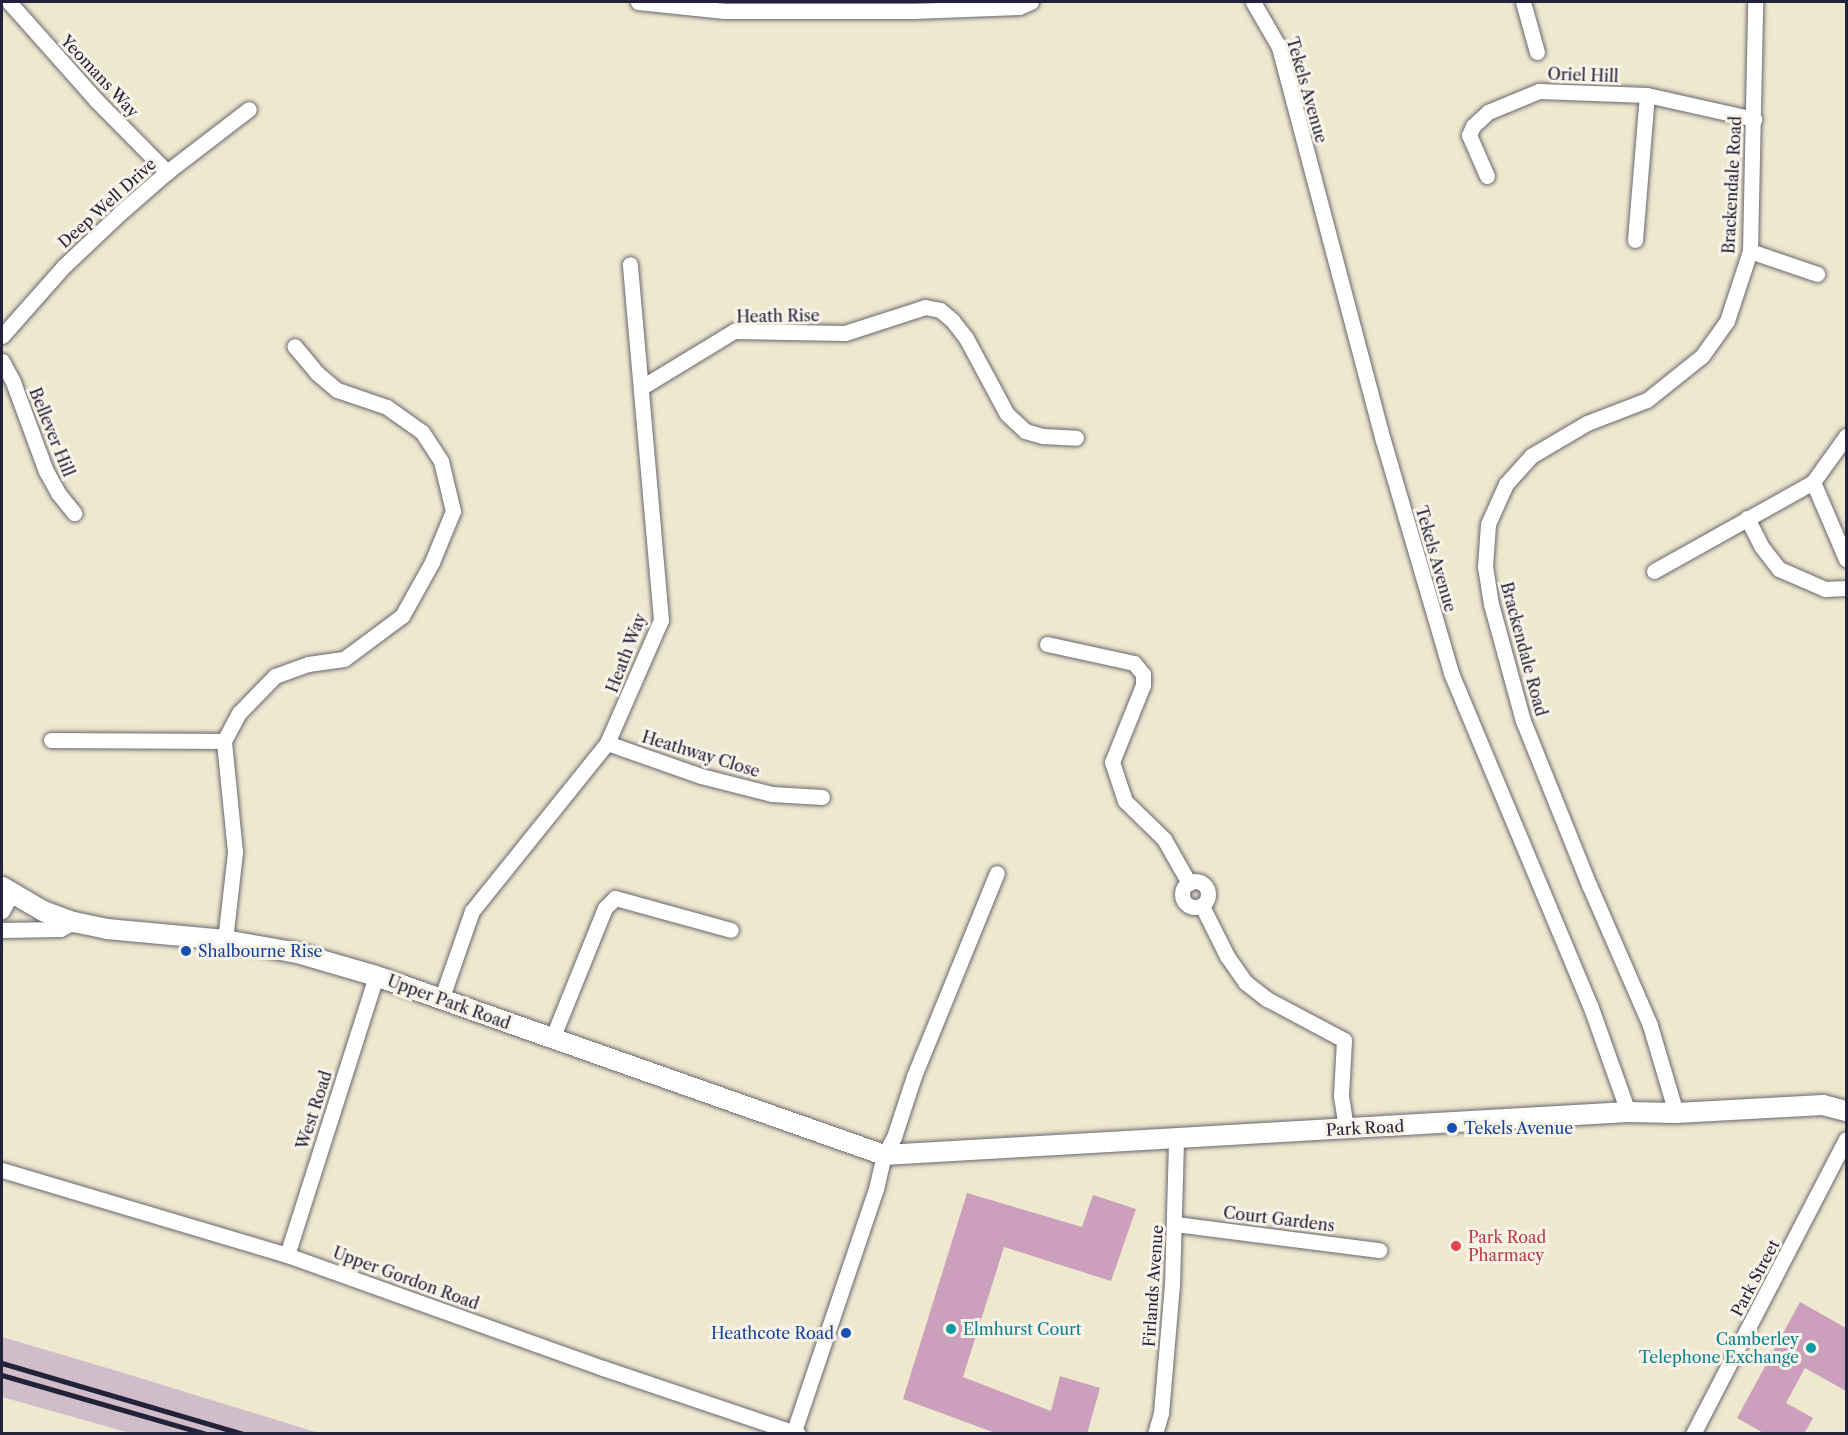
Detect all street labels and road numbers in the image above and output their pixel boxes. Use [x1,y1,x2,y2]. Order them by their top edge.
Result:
street label: Yeomans Way [57,31,143,121]
street label: Tekels Avenue [1283,35,1331,145]
street label: Oriel Hill [1547,64,1619,86]
street label: Brackendale Road [1719,116,1745,254]
street label: Deep Well Drive [54,154,160,252]
street label: Heath Rise [736,306,820,326]
street label: Bellever Hill [25,385,79,479]
street label: Tekels Avenue [1412,504,1460,614]
street label: Brackendale Road [1497,580,1551,718]
street label: Heath Way [602,610,650,696]
street label: Heathway Close [639,727,763,781]
street label: Upper Park Road [385,971,513,1033]
street label: West Road [292,1068,336,1152]
street label: Park Road [1325,1116,1405,1140]
street label: Court Gardens [1222,1203,1336,1235]
street label: Firlands Avenue [1139,1224,1167,1348]
street label: Park Street [1727,1236,1783,1320]
street label: Upper Gordon Road [330,1243,482,1313]

